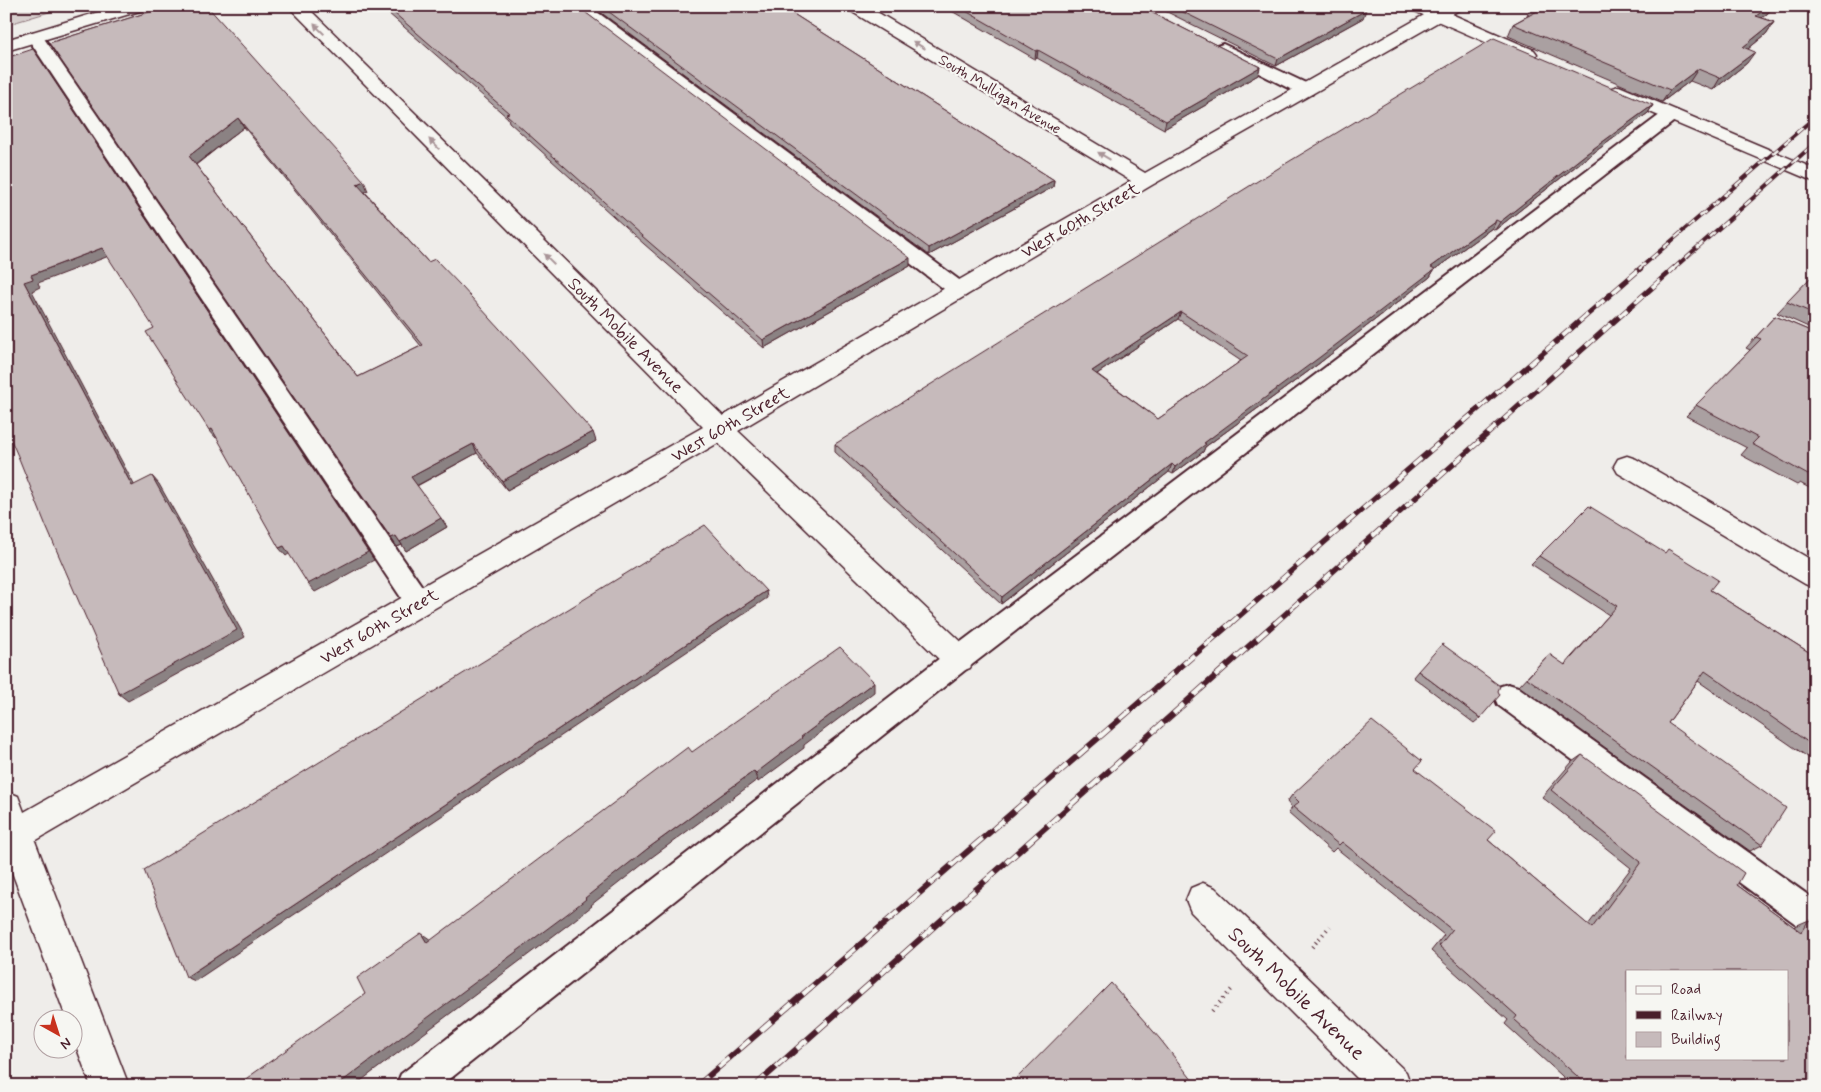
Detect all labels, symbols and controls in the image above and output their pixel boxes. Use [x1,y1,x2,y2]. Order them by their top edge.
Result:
one-way arrow [314,23,326,35]
one-way arrow [913,41,926,50]
street label: South Mulligan Avenue [935,50,1065,140]
one-way arrow [429,138,441,150]
one-way arrow [1097,152,1110,161]
street label: West 60th Street [1017,177,1144,264]
one-way arrow [544,253,556,265]
street label: South Mobile Avenue [562,272,689,399]
street label: West 60th Street [667,381,794,468]
street label: West 60th Street [316,583,443,670]
street label: South Mobile Avenue [1221,921,1371,1067]
legend [1626,970,1788,1060]
text: Road [1671,980,1701,1000]
text: Railway [1671,1006,1723,1026]
north arrow [32,1010,82,1060]
text: Building [1671,1030,1721,1051]
text: N [56,1033,75,1053]

